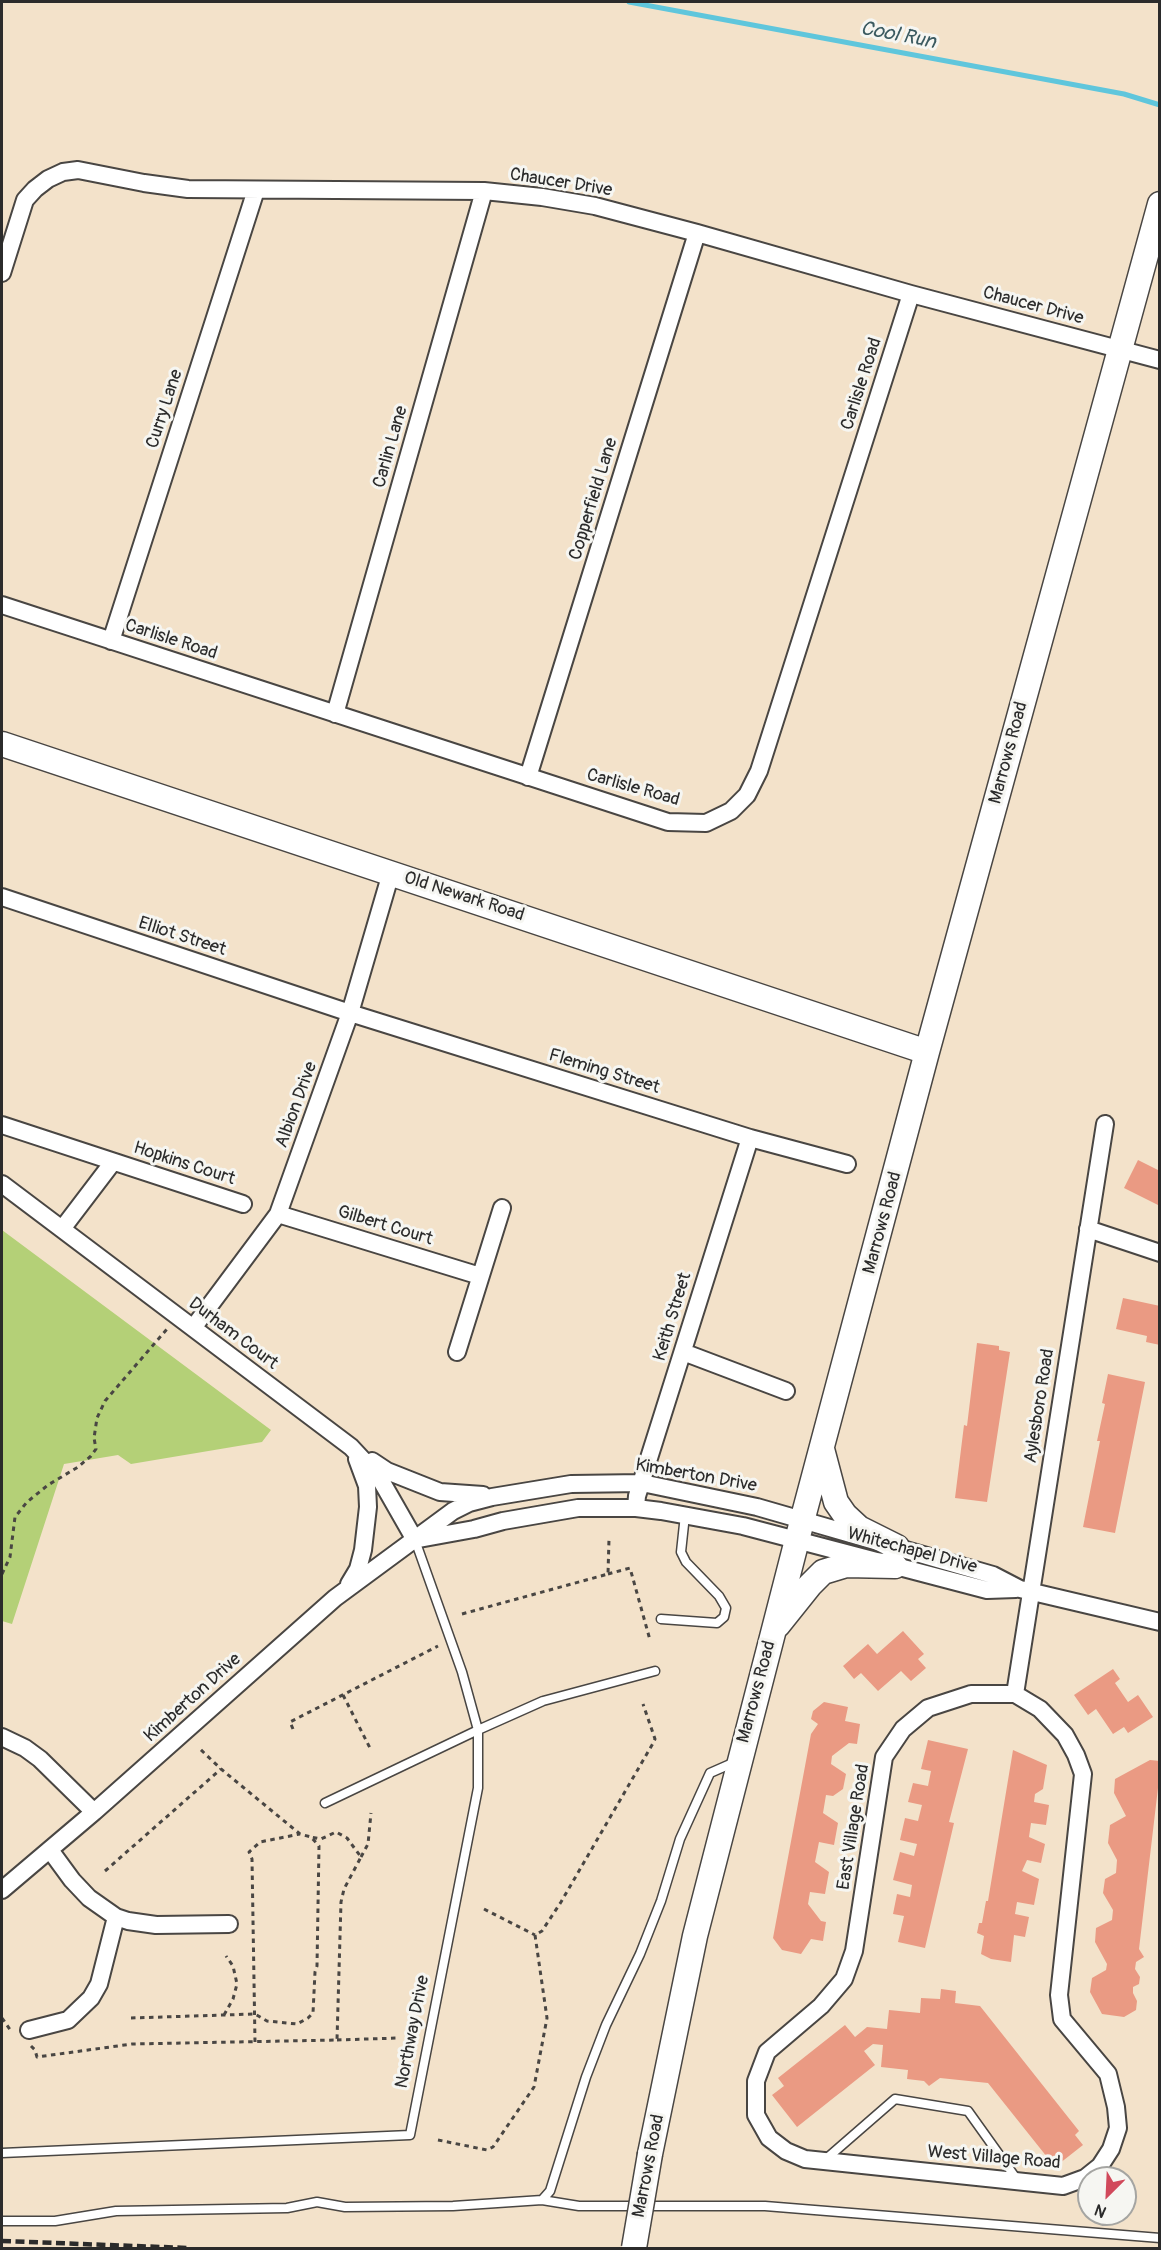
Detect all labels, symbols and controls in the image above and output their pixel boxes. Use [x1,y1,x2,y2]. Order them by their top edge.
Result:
water label: Cool Run [858,17,938,55]
street label: Chaucer Drive [508,164,614,202]
street label: Chaucer Drive [980,282,1086,330]
street label: Carlisle Road [837,335,887,433]
street label: Curry Lane [142,367,188,451]
street label: Carlin Lane [369,403,413,491]
street label: Copperfield Lane [565,435,623,563]
street label: Carlisle Road [122,615,220,665]
street label: Marrows Road [985,700,1033,806]
street label: Carlisle Road [584,764,682,812]
street label: Old Newark Road [401,867,527,927]
street label: Elliot Street [135,913,229,961]
street label: Fleming Street [546,1045,662,1099]
street label: Albion Drive [271,1059,323,1151]
street label: Hopkins Court [130,1137,238,1191]
street label: Marrows Road [859,1170,907,1276]
street label: Gilbert Court [335,1201,435,1251]
street label: Keith Street [649,1270,697,1364]
street label: Durham Court [184,1293,282,1375]
street label: Aylesboro Road [1020,1347,1060,1465]
street label: Kimberton Drive [634,1455,758,1497]
street label: Whitechapel Drive [845,1523,979,1579]
street label: Marrows Road [733,1639,781,1745]
street label: Kimberton Drive [140,1649,246,1747]
street label: East Village Road [833,1763,875,1891]
street label: Northway Drive [391,1974,435,2090]
street label: Marrows Road [628,2113,670,2219]
street label: West Village Road [927,2141,1061,2175]
north arrow [1077,2166,1137,2226]
text: N [1091,2199,1110,2222]

